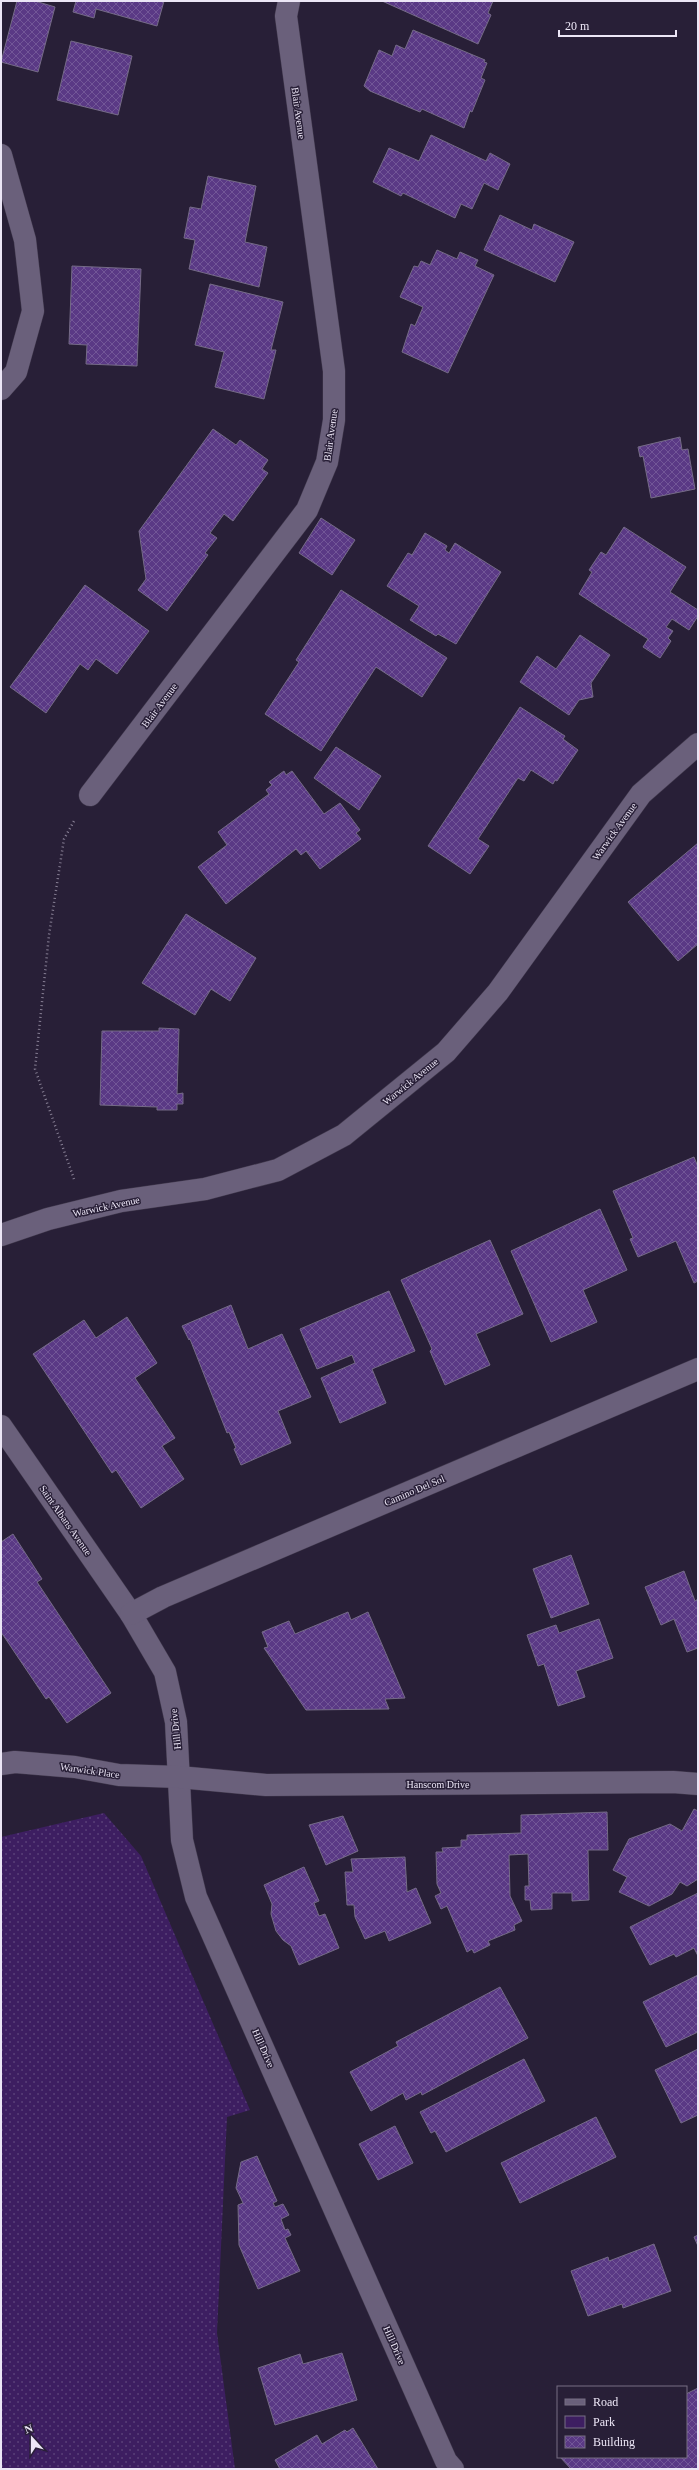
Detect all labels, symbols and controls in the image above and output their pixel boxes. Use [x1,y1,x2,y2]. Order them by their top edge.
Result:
scale bar [559,12,676,38]
text: 20 m [565,19,590,33]
street label: Blair Avenue [289,86,308,140]
street label: Blair Avenue [321,408,340,462]
street label: Blair Avenue [139,681,180,730]
street label: Warwick Avenue [590,800,639,862]
street label: Warwick Avenue [380,1055,441,1107]
street label: Warwick Avenue [72,1194,141,1219]
street label: Camino Del Sol [382,1473,446,1508]
street label: Saint Albans Avenue [37,1483,94,1558]
street label: Hill Drive [168,1708,183,1750]
street label: Warwick Place [59,1761,121,1780]
street label: Hanscom Drive [406,1779,470,1790]
street label: Hill Drive [250,2027,277,2070]
street label: Hill Drive [381,2324,408,2367]
legend [557,2386,687,2458]
text: Road [593,2395,618,2409]
text: Park [593,2415,615,2429]
north arrow [12,2418,52,2458]
text: N [23,2422,34,2436]
text: Building [593,2435,635,2449]

